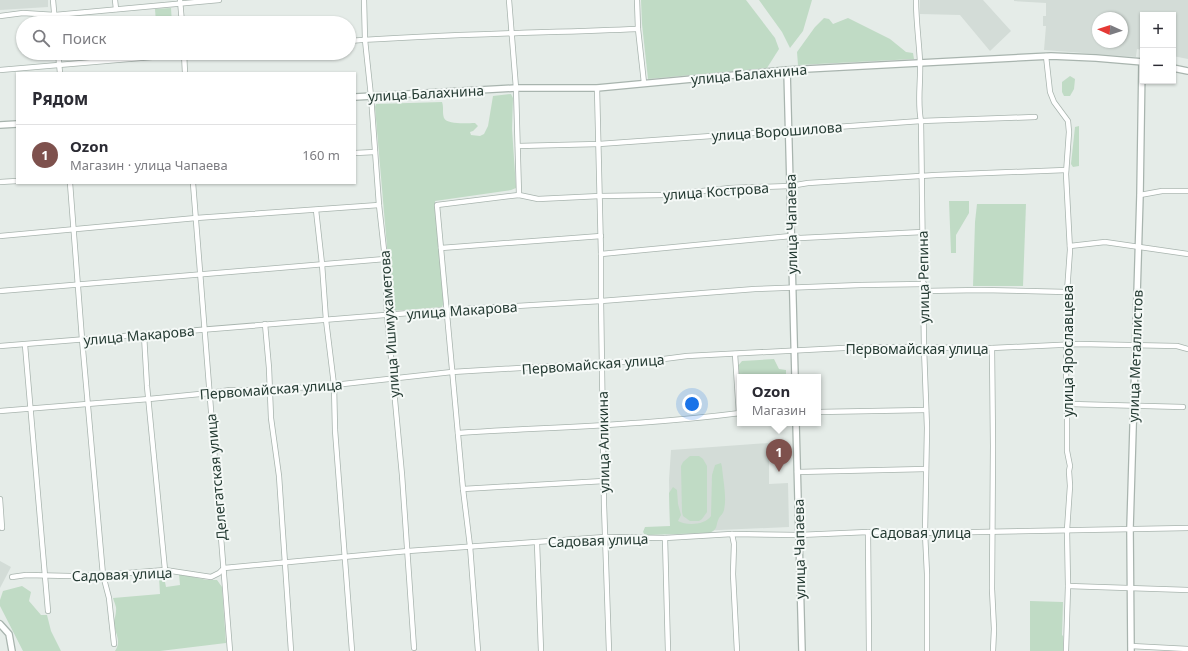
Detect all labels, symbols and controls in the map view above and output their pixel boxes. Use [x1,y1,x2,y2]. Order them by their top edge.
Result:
north arrow [1092,12,1128,48]
map controls [1140,12,1176,84]
button: + [1140,12,1176,48]
search box [16,16,356,60]
icon: search [30,27,52,49]
text: Поиск [62,28,107,48]
button: − [1140,48,1176,84]
street label: улица Балахнина [690,59,808,89]
street label: улица Балахнина [367,80,485,106]
text: Рядом [32,87,88,110]
street label: улица Ворошилова [711,117,843,145]
text: Ozon [70,136,108,156]
text: 1 [41,146,49,164]
text: 160 m [302,146,340,164]
text: Магазин · улица Чапаева [70,156,228,174]
street label: улица Чапаева [781,174,801,274]
street label: улица Кострова [662,178,770,204]
street label: улица Репина [913,230,933,324]
street label: улица Ишмухаметова [374,250,404,398]
street label: улица Ярославцева [1058,285,1077,417]
street label: улица Металлистов [1123,289,1147,423]
street label: улица Макарова [406,297,518,323]
street label: улица Макарова [83,321,195,349]
street label: Первомайская улица [845,339,989,358]
street label: Первомайская улица [521,350,665,378]
popup [737,374,821,426]
street label: Первомайская улица [199,375,343,403]
text: Ozon [752,381,790,401]
street label: улица Аликина [593,391,613,493]
your location [682,394,702,414]
text: Магазин [752,401,806,419]
street label: Делегатская улица [201,413,231,541]
pin: 1 [766,439,792,472]
street label: улица Чапаева [789,499,809,599]
street label: Садовая улица [871,523,971,542]
street label: Садовая улица [547,529,649,551]
street label: Садовая улица [71,563,173,585]

